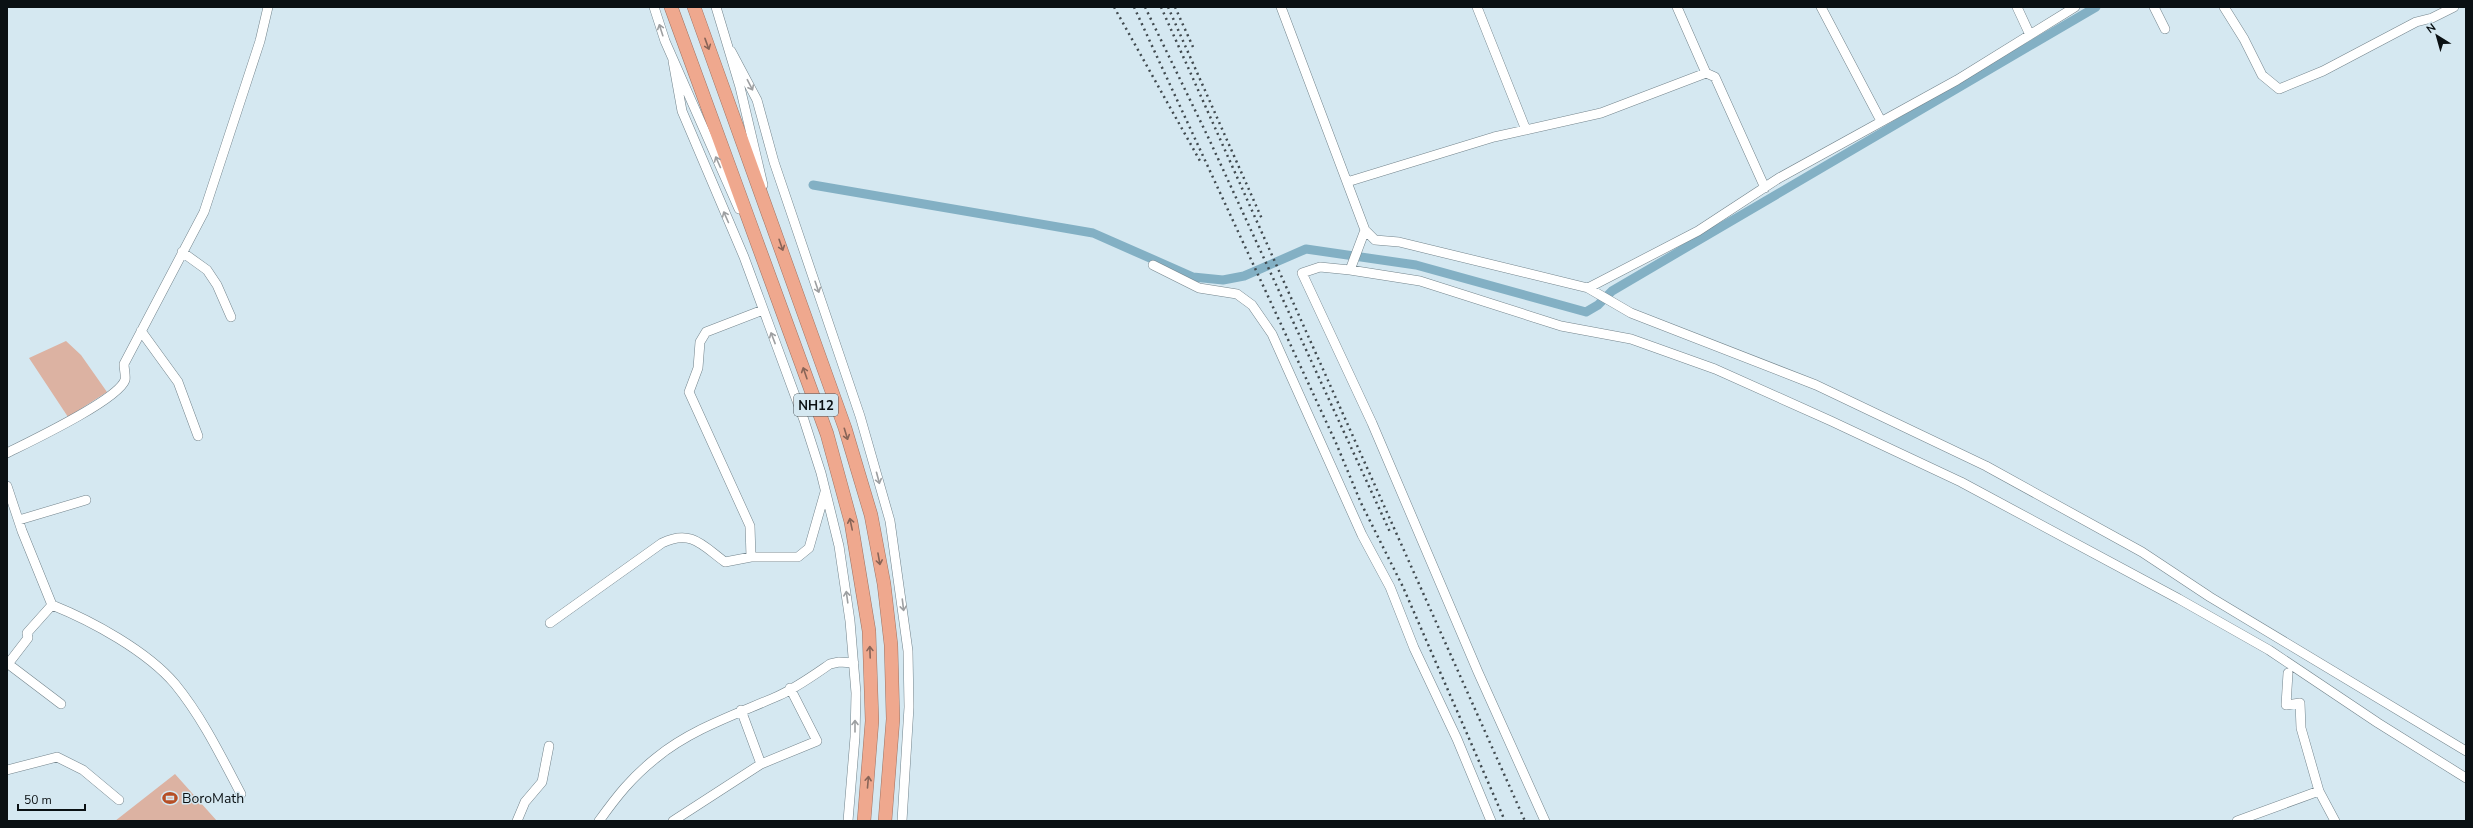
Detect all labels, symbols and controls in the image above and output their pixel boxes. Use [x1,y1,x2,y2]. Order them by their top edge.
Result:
north arrow [2417,16,2457,56]
text: N [2423,20,2439,37]
one-way arrow [657,23,664,36]
one-way arrow [704,37,712,49]
one-way arrow [747,78,754,90]
one-way arrow [713,157,721,169]
one-way arrow [722,211,729,223]
one-way arrow [777,238,785,250]
one-way arrow [814,281,822,293]
one-way arrow [768,332,776,344]
one-way arrow [801,367,808,380]
road number: NH12 [794,394,838,416]
one-way arrow [843,427,851,439]
one-way arrow [875,471,883,484]
one-way arrow [847,518,855,531]
one-way arrow [876,552,884,565]
one-way arrow [843,591,851,604]
one-way arrow [899,598,907,611]
one-way arrow [866,646,873,659]
one-way arrow [851,720,859,733]
one-way arrow [864,776,872,789]
scale bar [18,786,85,812]
sports icon: BoroMath [161,789,179,807]
place label: BoroMath [182,789,244,808]
text: 50 m [24,792,52,808]

